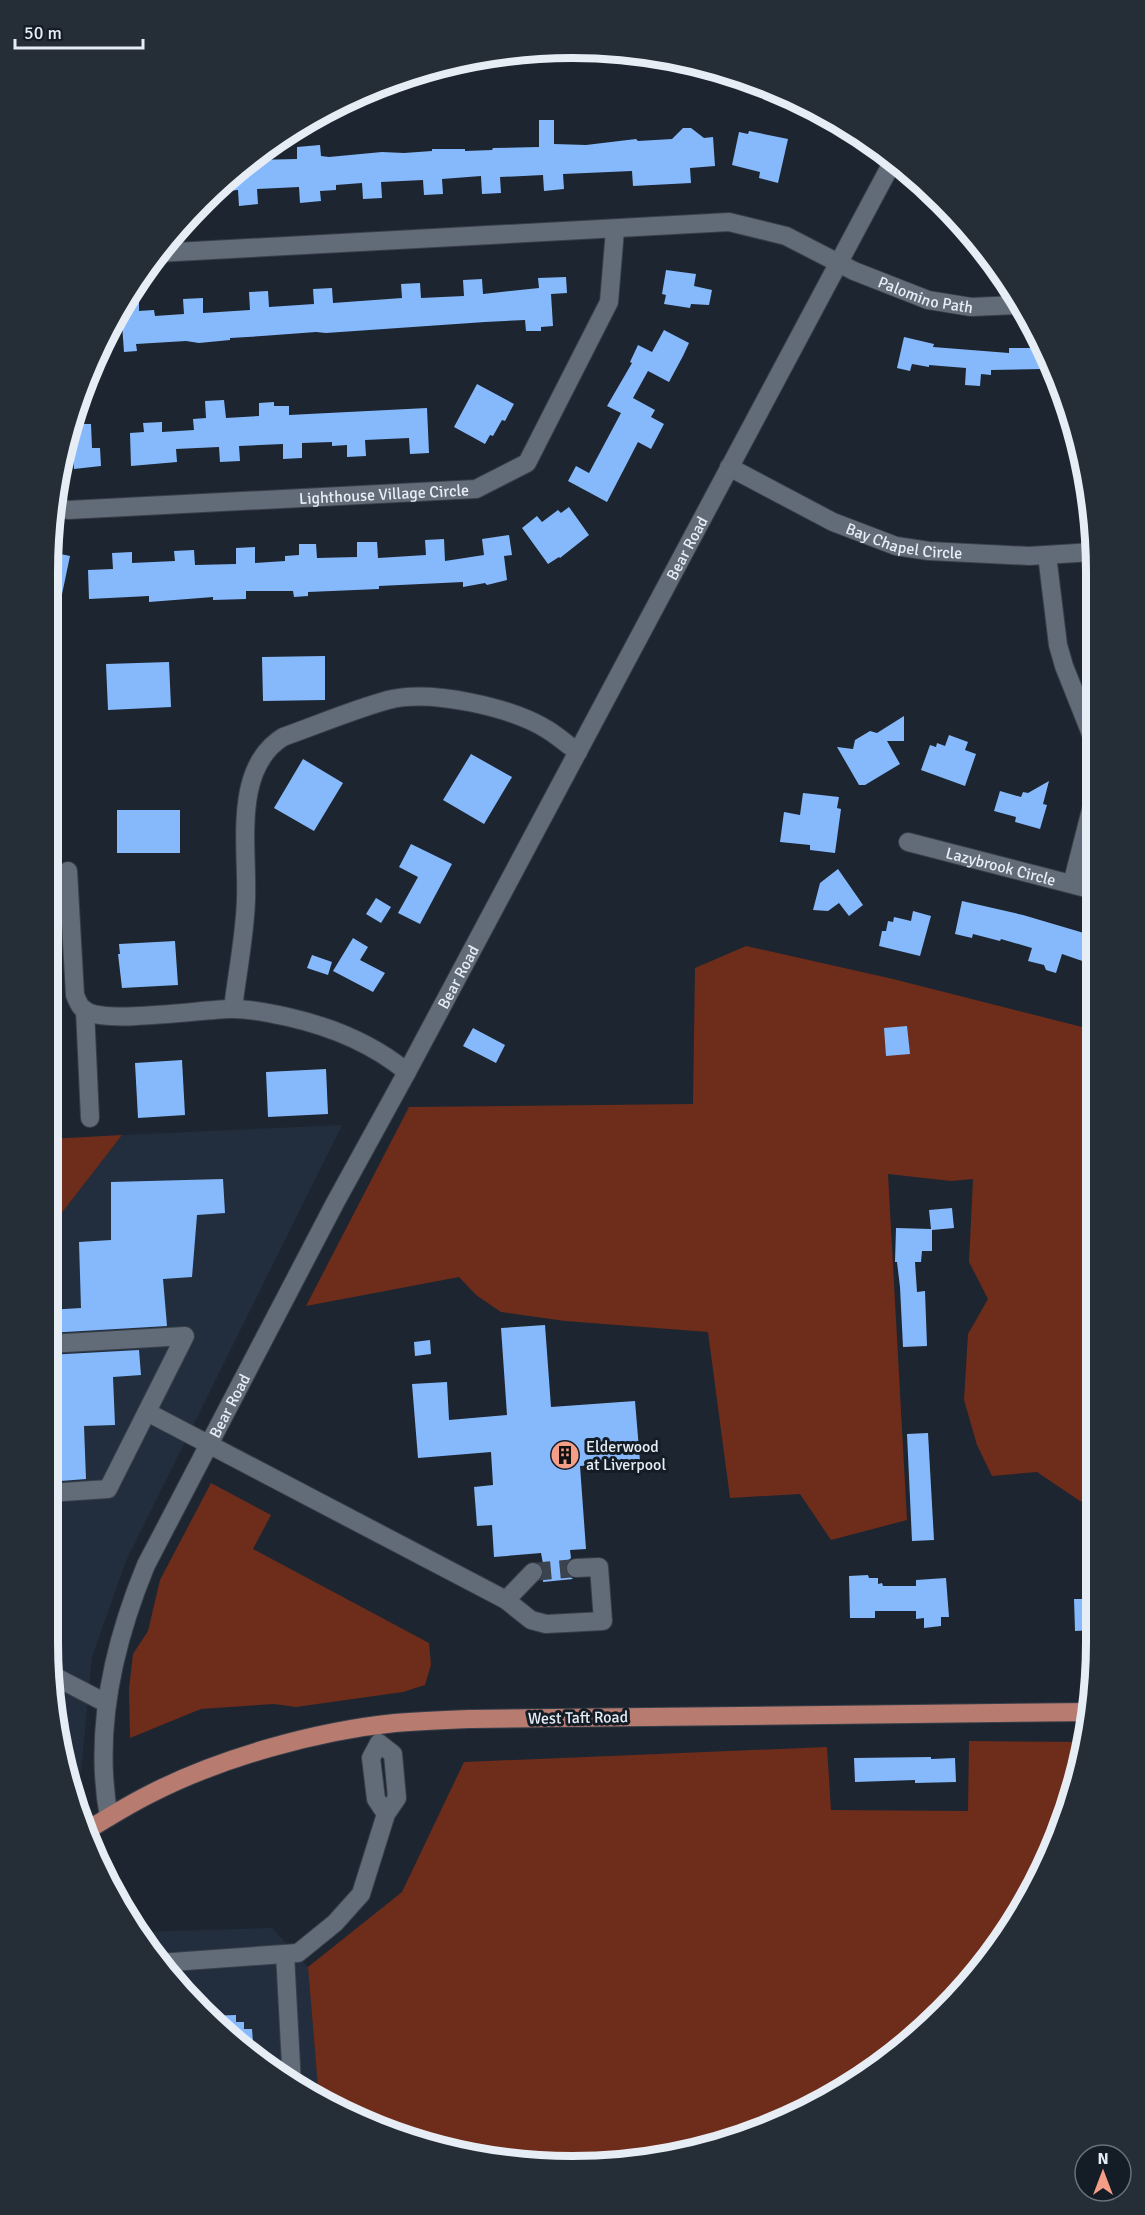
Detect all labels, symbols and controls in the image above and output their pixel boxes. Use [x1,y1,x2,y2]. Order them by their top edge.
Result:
scale bar [15,12,142,50]
text: 50 m [24,22,62,44]
street label: Palomino Path [875,272,975,318]
street label: Lighthouse Village Circle [299,480,469,509]
street label: Bear Road [662,513,713,584]
street label: Bay Chapel Circle [843,519,963,564]
street label: Lazybrook Circle [944,843,1058,891]
street label: Bear Road [433,942,484,1013]
street label: Bear Road [205,1371,255,1442]
place label: Elderwood at Liverpool [586,1437,666,1475]
building icon: Elderwood at Liverpool [549,1439,581,1471]
street label: West Taft Road [528,1707,628,1729]
north arrow [1073,2143,1133,2203]
text: N [1097,2149,1109,2169]

